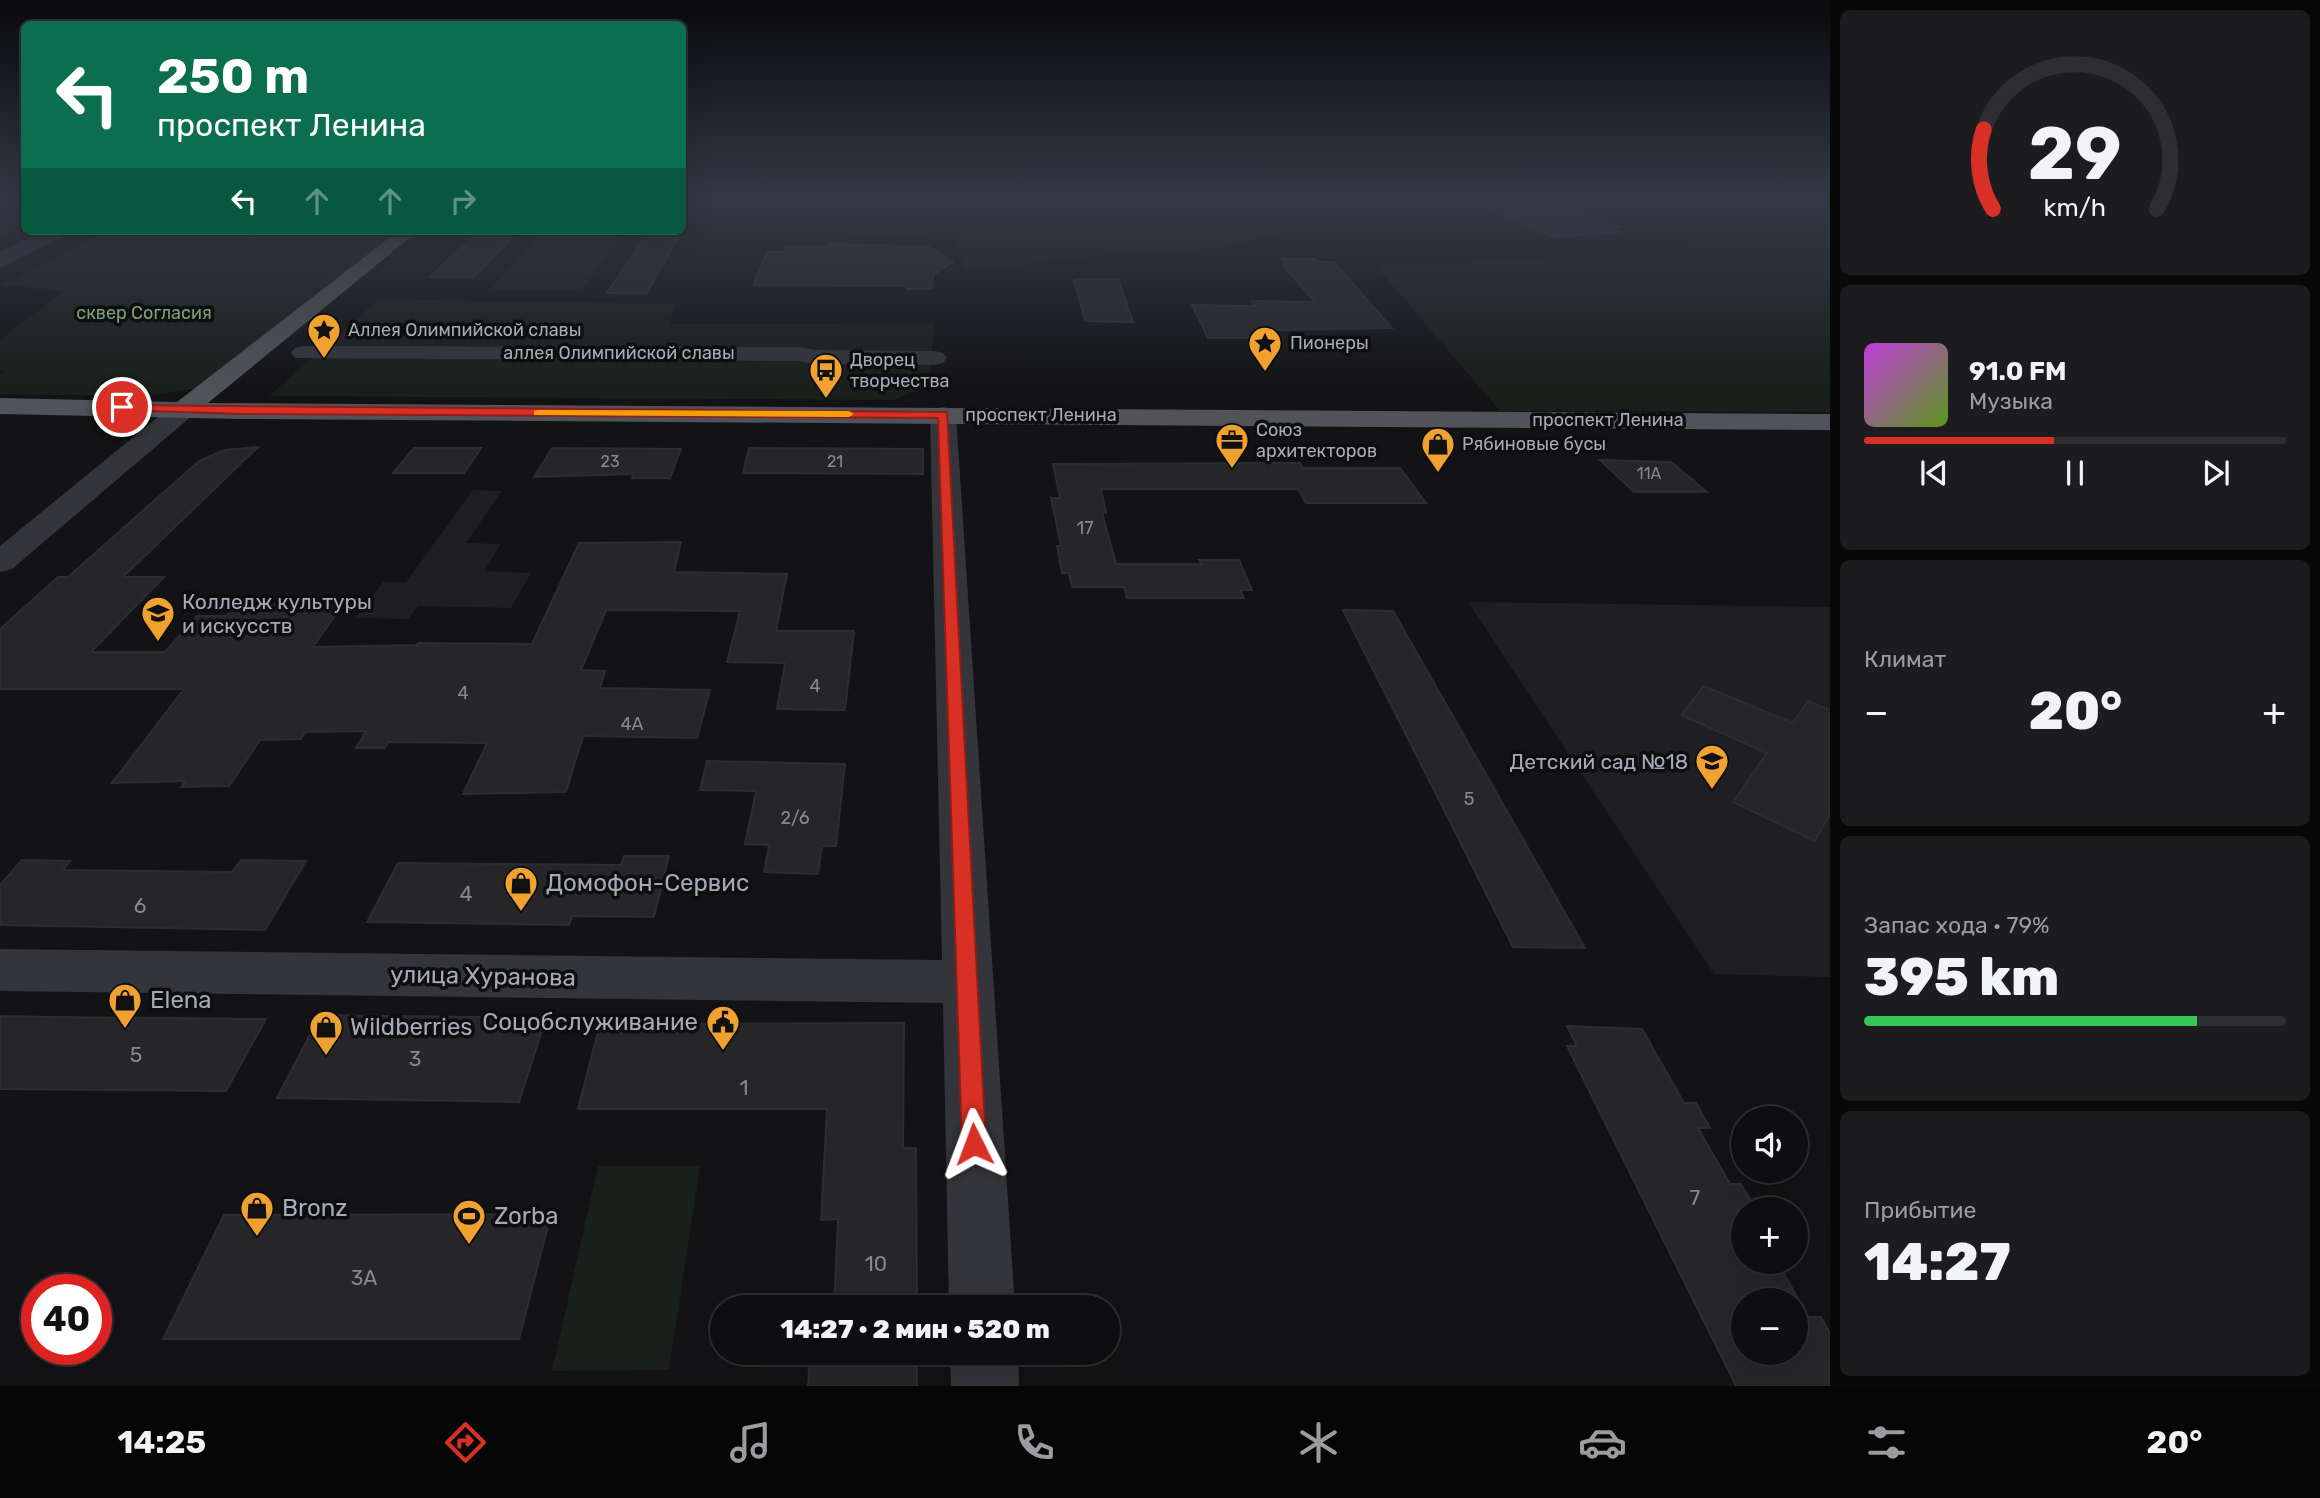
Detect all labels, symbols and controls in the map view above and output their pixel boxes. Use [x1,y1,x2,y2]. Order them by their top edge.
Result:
text: 250 m [157,47,309,105]
icon: left [42,49,133,140]
text: проспект Ленина [157,106,426,144]
text: 29 [2028,111,2122,197]
icon: left [225,182,263,220]
icon: ahead [298,182,336,220]
icon: ahead [371,182,409,220]
icon: right [444,182,482,220]
text: km/h [2044,192,2106,221]
park label: сквер Согласия [76,302,212,324]
place icon: Аллея Олимпийской славы [305,311,343,360]
place label: Аллея Олимпийской славы [348,319,581,341]
place icon: Пионеры [1246,324,1284,373]
place label: Пионеры [1290,332,1369,354]
street label: аллея Олимпийской славы [503,342,735,364]
place label: Дворец творчества [850,349,950,392]
bus stop icon: Дворец творчества [807,351,845,400]
text: 91.0 FM [1969,356,2067,387]
pin [92,377,152,437]
text: Музыка [1969,387,2053,415]
icon: arrive [103,388,141,426]
street label: проспект Ленина [965,404,1117,426]
street label: проспект Ленина [1532,409,1684,431]
place label: Союз архитекторов [1256,419,1377,462]
office icon: Союз архитекторов [1213,421,1251,470]
shop icon: Рябиновые бусы [1419,425,1457,474]
place label: Рябиновые бусы [1462,433,1606,455]
house number: 23 [600,452,620,471]
house number: 21 [827,452,843,471]
icon: previous [1915,454,1953,492]
icon: pause [2056,454,2094,492]
icon: next [2197,454,2235,492]
house number: 11А [1637,464,1661,483]
house number: 17 [1077,517,1093,539]
place label: Колледж культуры и искусств [182,589,372,638]
school or university icon: Колледж культуры и искусств [139,594,177,643]
text: Климат [1864,645,1946,673]
house number: 4 [809,675,821,697]
text: 20° [2029,680,2122,742]
house number: 4 [457,682,469,704]
text: − [1864,689,1889,735]
text: + [2262,689,2286,735]
house number: 4А [620,713,644,735]
school or university icon: Детский сад №18 [1693,742,1731,791]
place label: Детский сад №18 [1509,749,1688,774]
house number: 5 [1464,788,1474,810]
house number: 2/6 [780,807,810,829]
shop icon: Домофон-Сервис [502,864,540,913]
place label: Домофон-Сервис [546,869,749,897]
house number: 4 [459,881,473,906]
house number: 6 [134,893,146,918]
text: Запас хода · 79% [1864,911,2050,939]
text: 395 km [1864,946,2059,1008]
street label: улица Хуранова [390,960,576,992]
shop icon: Elena [106,981,144,1030]
place label: Elena [150,986,212,1014]
public building icon: Соцобслуживание [704,1003,742,1052]
shop icon: Wildberries [307,1008,345,1057]
place label: Соцобслуживание [482,1008,698,1036]
place label: Wildberries [350,1013,473,1041]
house number: 5 [130,1042,142,1067]
house number: 3 [409,1046,421,1071]
house number: 1 [740,1075,749,1100]
map controls [1731,1106,1808,1365]
button: sound [1731,1106,1808,1183]
position arrow [937,1107,1011,1181]
house number: 7 [1690,1185,1701,1210]
shop icon: Bronz [238,1189,276,1238]
place label: Bronz [282,1194,347,1222]
text: Прибытие [1864,1196,1976,1224]
sports icon: Zorba [450,1197,488,1246]
button: + [1731,1197,1808,1274]
place label: Zorba [494,1202,558,1230]
text: 14:27 [1864,1231,2011,1293]
house number: 10 [865,1251,887,1276]
house number: 3А [351,1265,377,1290]
speed limit sign: 40 [21,1274,112,1365]
button: − [1731,1288,1808,1365]
text: 14:27 · 2 мин · 520 m [780,1314,1050,1345]
icon: directions [441,1418,490,1467]
icon: music [726,1418,775,1467]
icon: phone [1010,1418,1059,1467]
icon: climate [1294,1418,1343,1467]
icon: car [1578,1418,1627,1467]
icon: filters [1862,1418,1911,1467]
text: 14:25 [118,1423,206,1461]
text: 20° [2147,1423,2202,1461]

